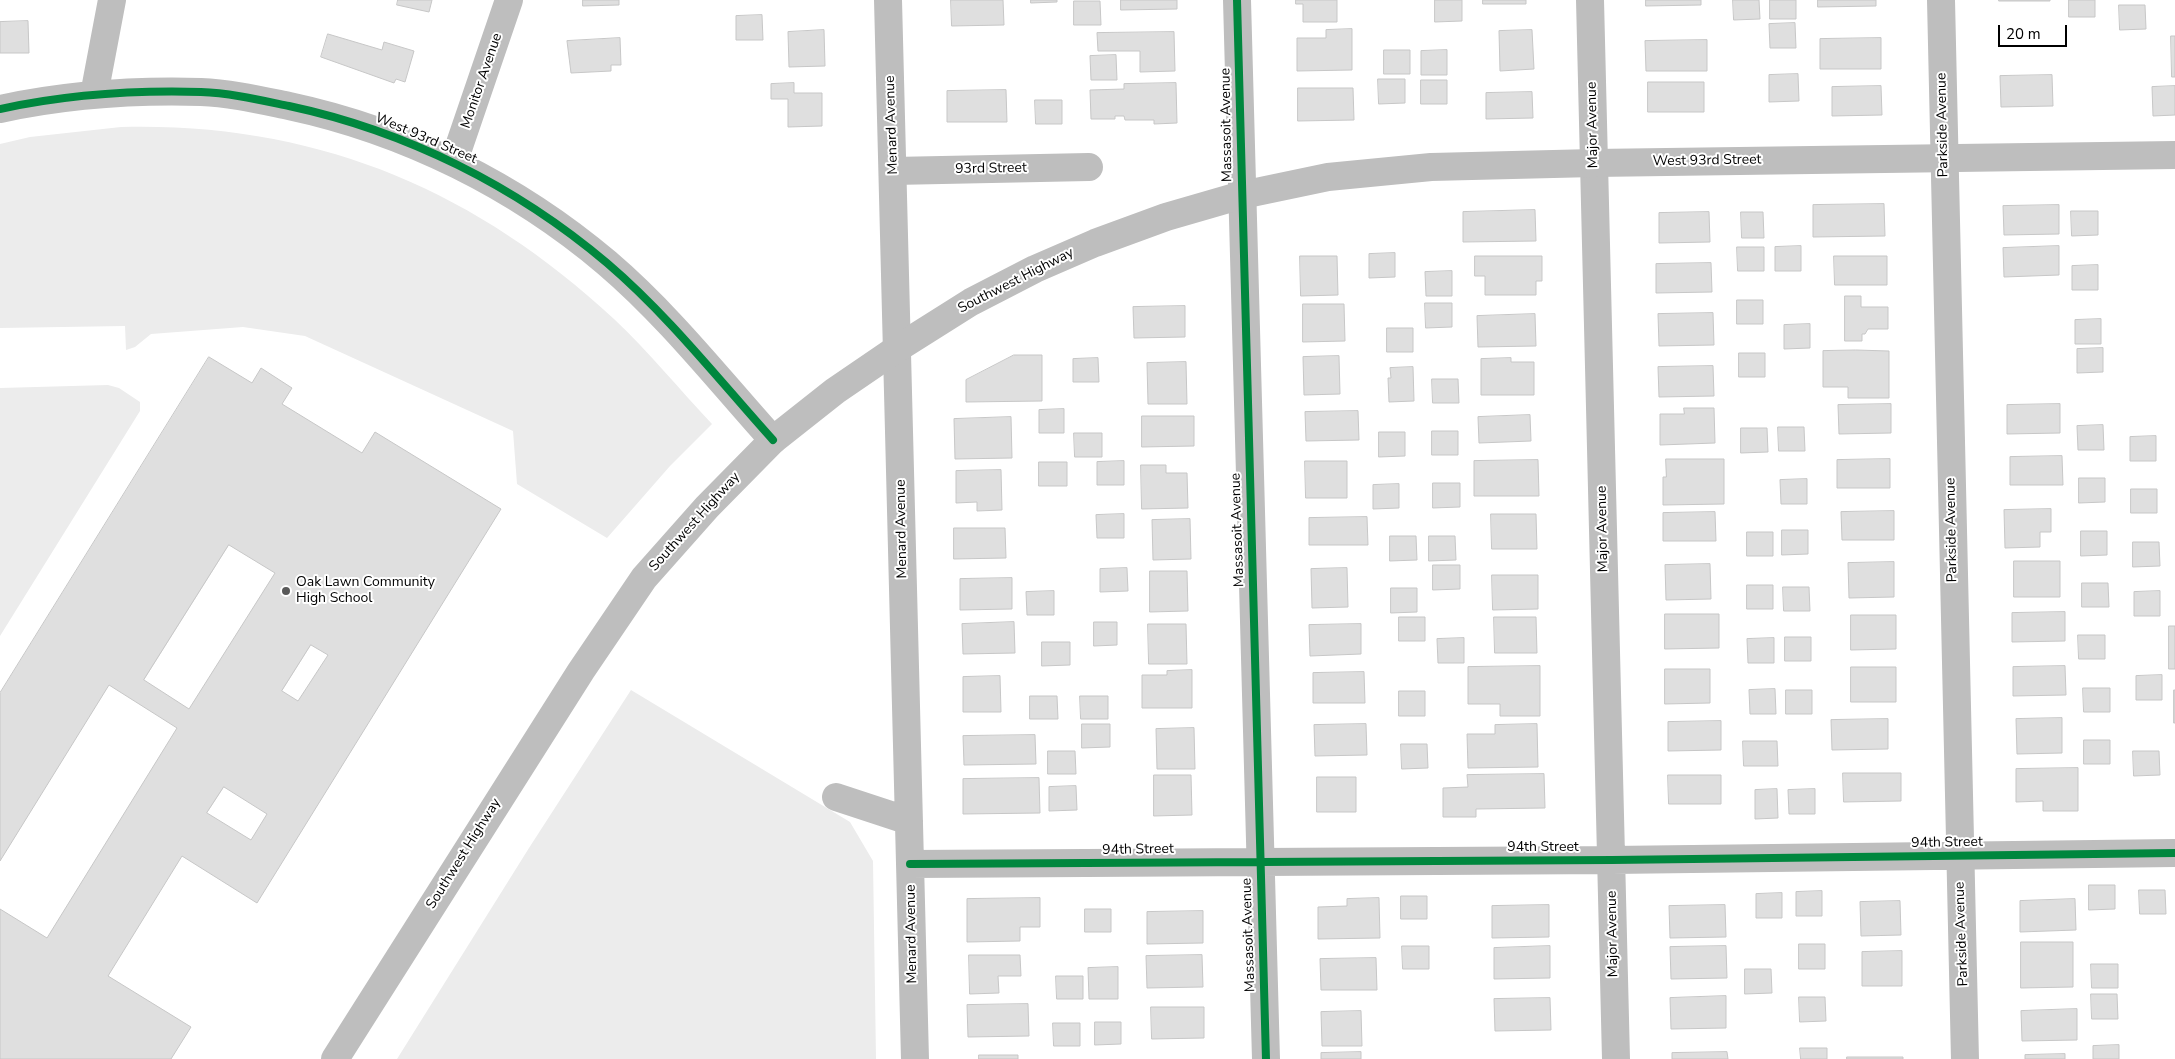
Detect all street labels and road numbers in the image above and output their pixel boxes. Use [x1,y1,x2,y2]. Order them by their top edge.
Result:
street label: Monitor Avenue [458,31,506,131]
street label: Massasoit Avenue [1218,68,1236,182]
street label: Parkside Avenue [1934,73,1952,177]
street label: Menard Avenue [882,75,902,175]
street label: Major Avenue [1584,81,1602,169]
street label: West 93rd Street [373,110,479,168]
street label: West 93rd Street [1652,152,1762,170]
street label: 93rd Street [955,160,1027,178]
street label: Southwest Highway [955,245,1077,317]
street label: Southwest Highway [646,469,744,575]
street label: Massasoit Avenue [1228,473,1248,587]
street label: Parkside Avenue [1943,478,1961,582]
street label: Menard Avenue [893,479,911,579]
street label: Major Avenue [1594,485,1612,573]
street label: Southwest Highway [423,795,505,913]
street label: 94th Street [1911,834,1983,852]
street label: 94th Street [1507,840,1579,856]
street label: 94th Street [1102,841,1174,859]
street label: Massasoit Avenue [1239,878,1259,992]
street label: Parkside Avenue [1952,881,1972,987]
street label: Menard Avenue [903,884,921,984]
street label: Major Avenue [1604,890,1622,978]

